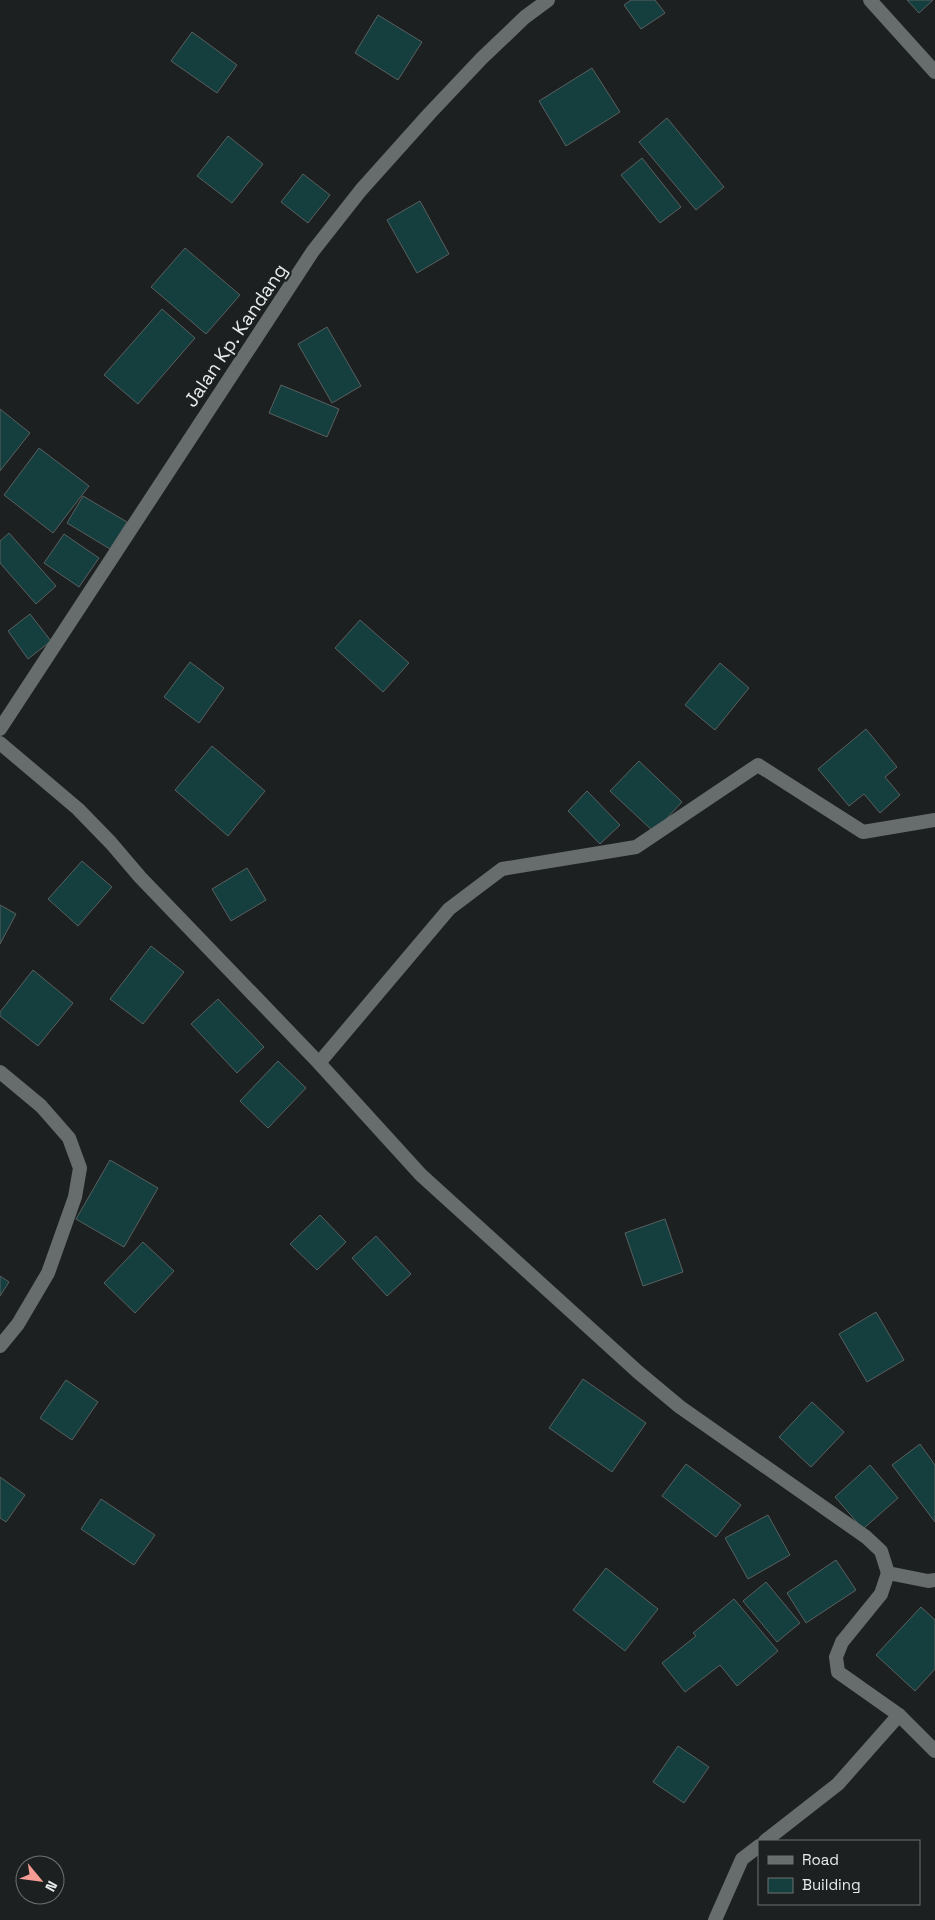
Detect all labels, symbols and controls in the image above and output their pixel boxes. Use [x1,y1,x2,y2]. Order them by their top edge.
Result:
street label: Jalan Kp. Kandang [178,259,293,412]
legend [758,1840,920,1905]
text: Road [802,1850,839,1869]
north arrow [15,1855,65,1905]
text: Building [802,1875,861,1894]
text: N [41,1878,62,1895]

